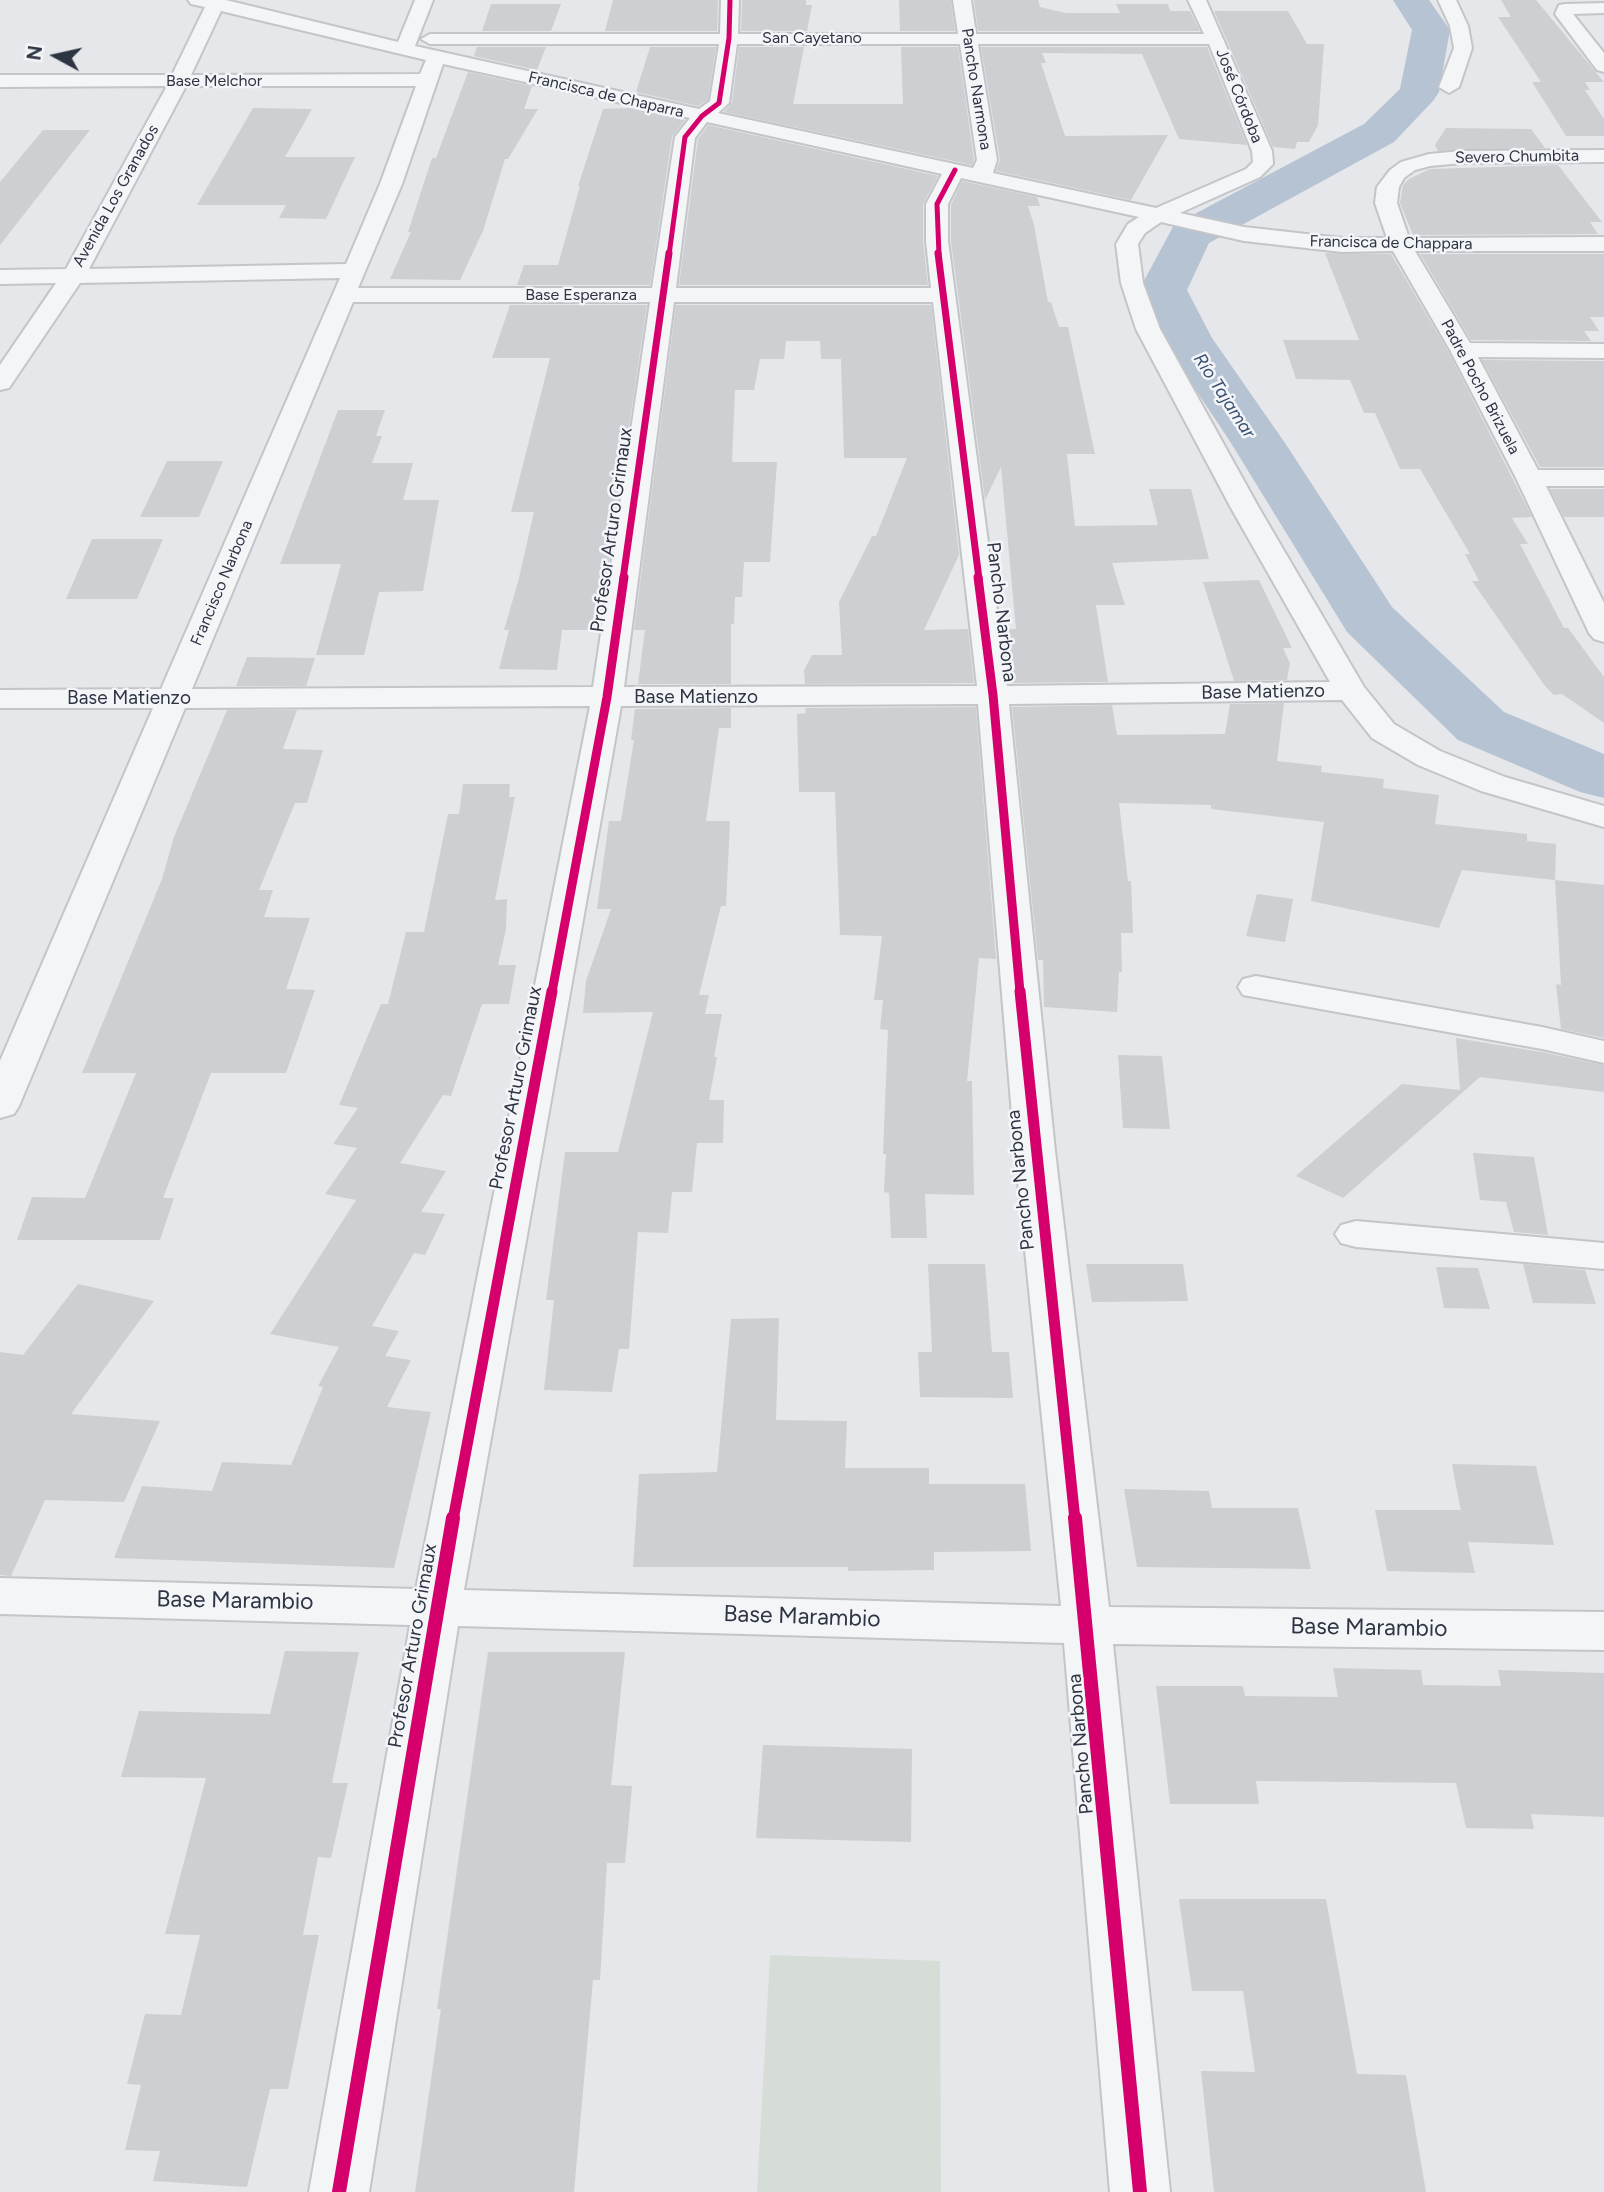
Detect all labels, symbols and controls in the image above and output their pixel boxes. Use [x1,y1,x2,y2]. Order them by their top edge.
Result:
north arrow [21,21,91,91]
street label: Pancho Narmona [957,27,995,151]
street label: San Cayetano [762,28,862,48]
text: N [22,44,47,62]
street label: José Córdoba [1211,46,1267,146]
street label: Francisca de Chaparra [526,68,686,122]
street label: Base Melchor [166,71,262,91]
street label: Avenida Los Granados [69,122,163,270]
street label: Severo Chumbita [1455,146,1579,168]
street label: Francisca de Chappara [1309,232,1473,254]
street label: Base Esperanza [525,285,637,305]
street label: Padre Pocho Brizuela [1436,316,1524,458]
water label: Río Tajamar [1189,349,1259,443]
street label: Profesor Arturo Grimaux [586,426,638,634]
street label: Francisco Narbona [187,517,257,649]
street label: Pancho Narbona [981,541,1021,683]
street label: Base Matienzo [1201,680,1325,704]
street label: Base Matienzo [634,686,758,708]
street label: Base Matienzo [67,687,191,709]
street label: Profesor Arturo Grimaux [485,984,547,1192]
street label: Pancho Narbona [1002,1109,1040,1251]
street label: Profesor Arturo Grimaux [384,1542,442,1750]
street label: Base Marambio [156,1586,314,1616]
street label: Base Marambio [723,1600,881,1634]
street label: Base Marambio [1290,1613,1448,1643]
street label: Pancho Narbona [1064,1673,1098,1815]

